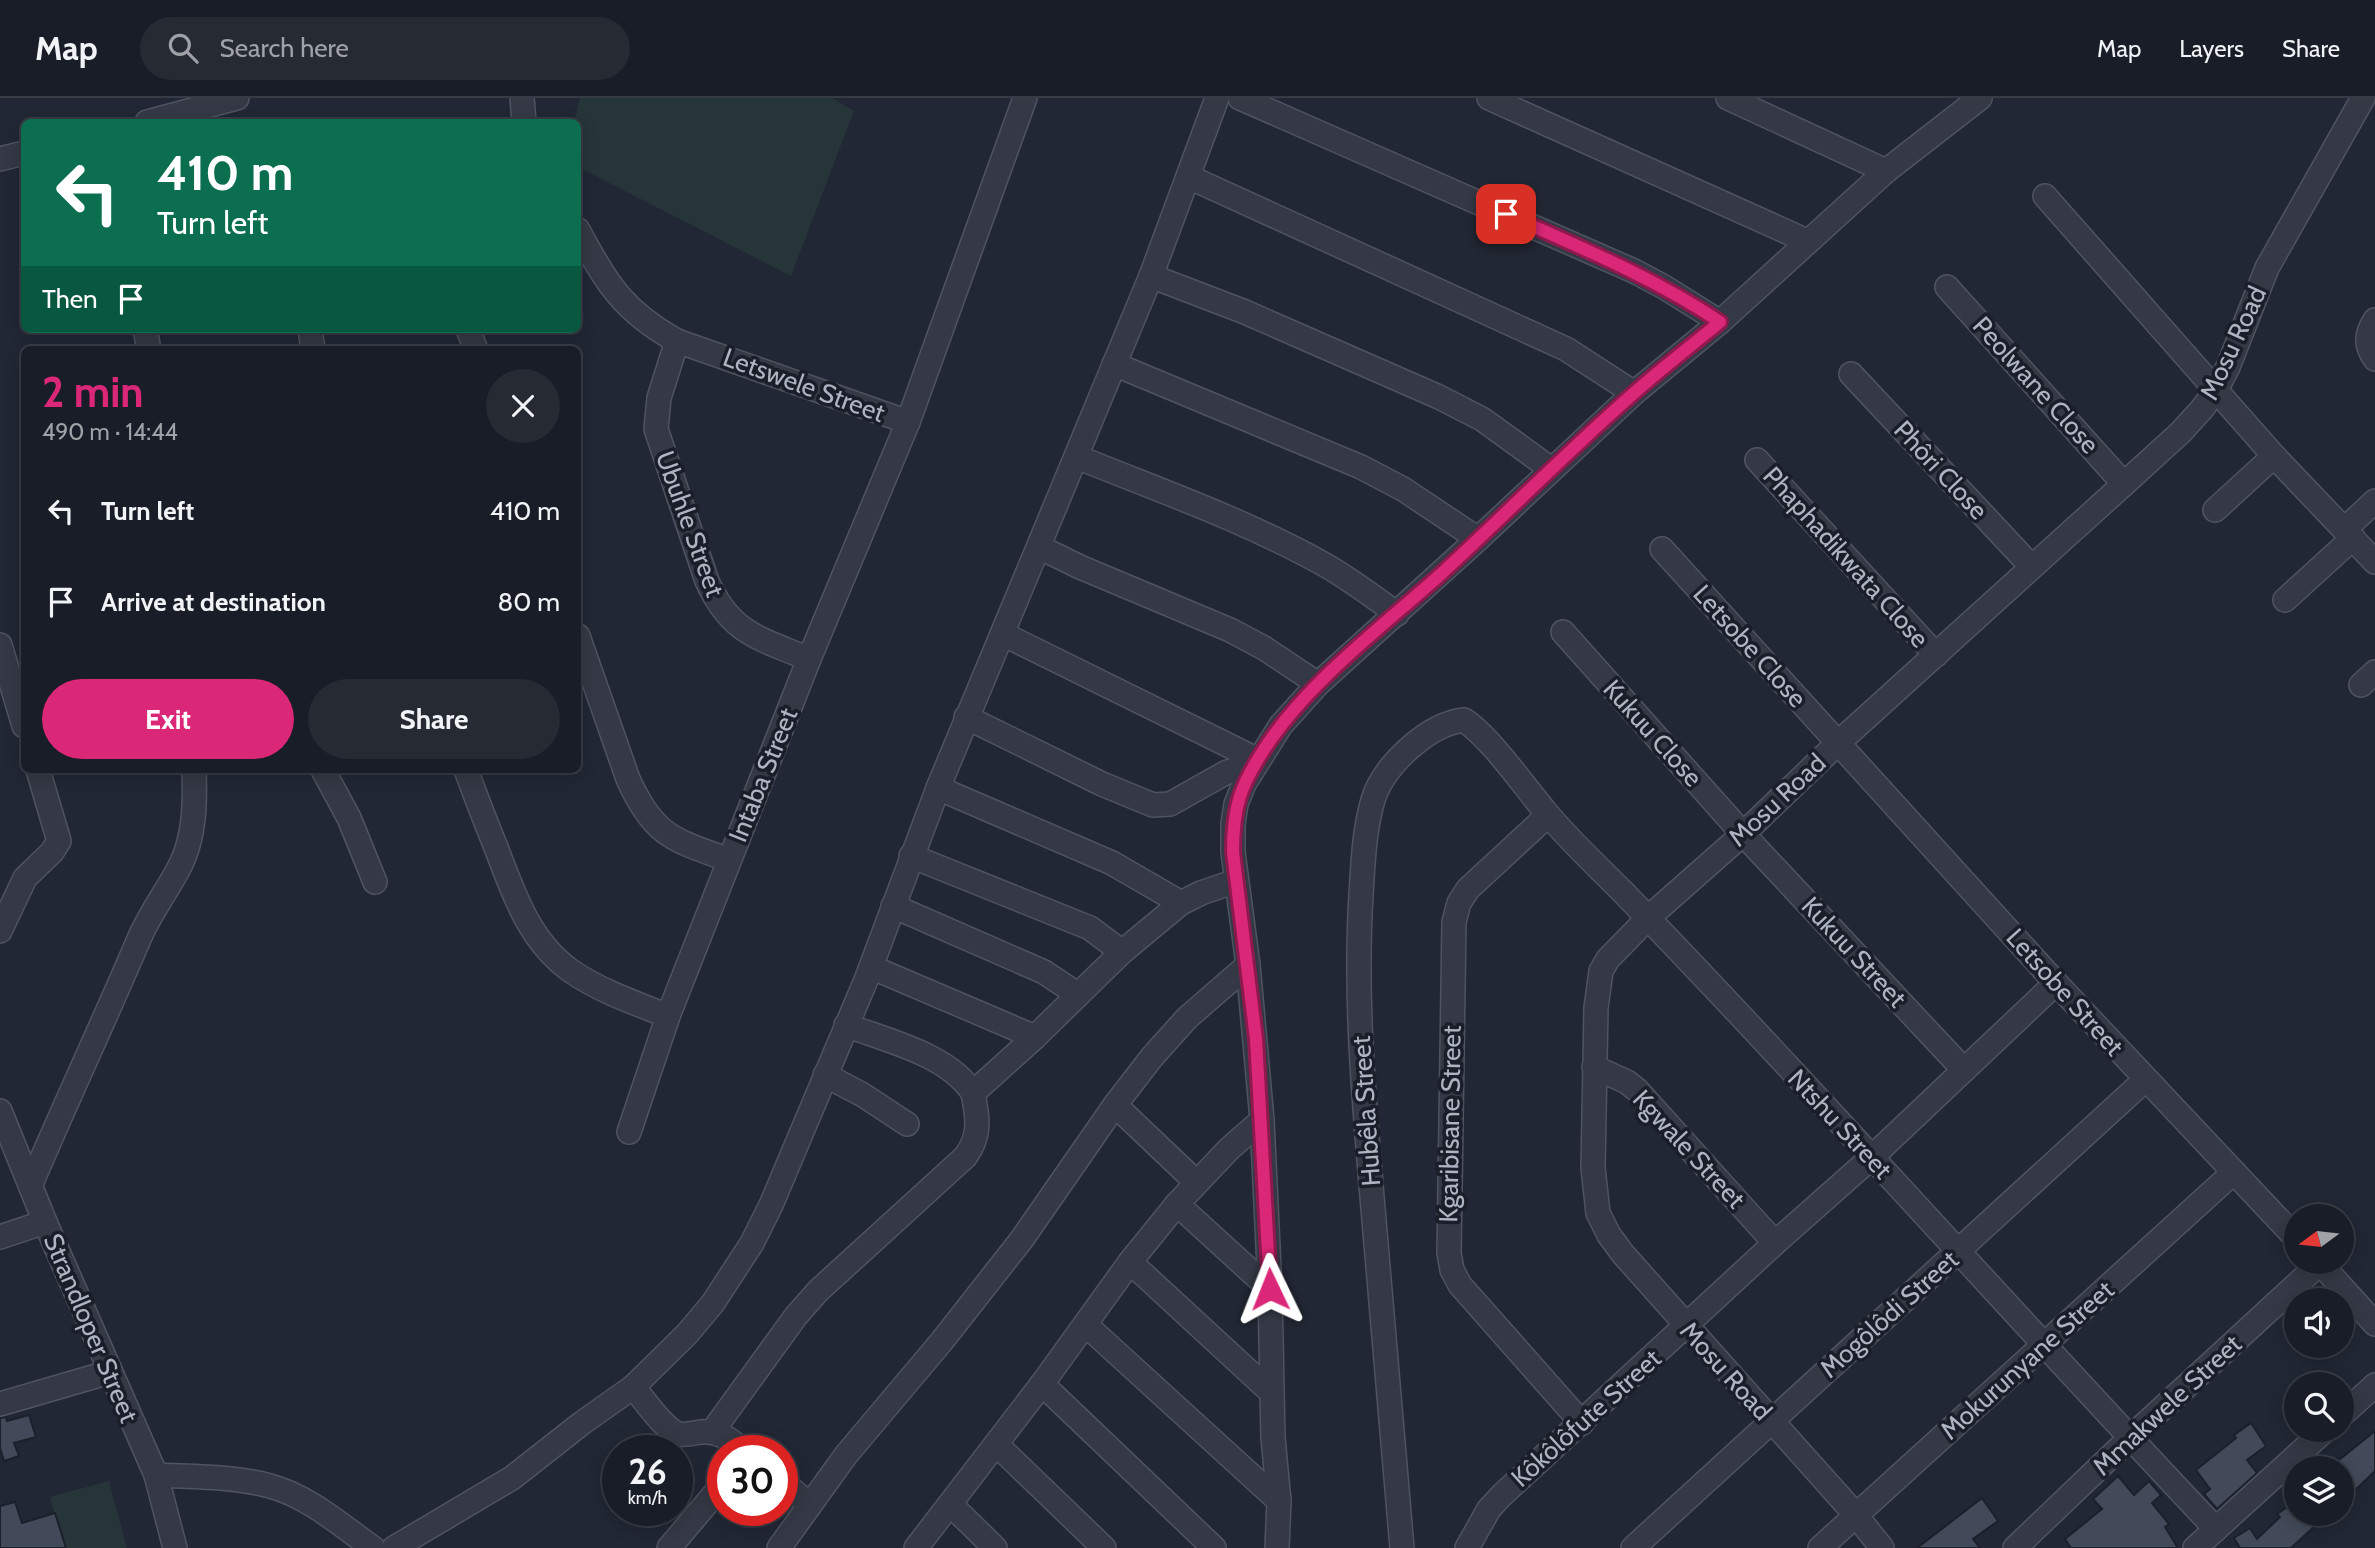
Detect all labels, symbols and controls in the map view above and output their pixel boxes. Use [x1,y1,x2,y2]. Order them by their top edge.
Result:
search box [140,17,630,80]
text: Map [35,28,98,68]
icon: search [164,29,202,67]
text: Search here [220,32,349,64]
text: Map [2097,34,2141,63]
text: Layers [2179,34,2244,63]
text: Share [2282,34,2340,63]
text: 410 m [157,143,293,202]
icon: left [42,147,133,238]
pin [1476,184,1536,244]
icon: arrive [1487,195,1525,233]
text: Turn left [157,203,268,242]
icon: arrive [112,280,150,318]
street label: Mosu Road [2193,281,2273,405]
text: Then [42,283,98,315]
street label: Peolwane Close [1966,310,2106,460]
street label: Letswele Street [719,341,889,429]
text: 2 min [42,366,143,418]
button: close [486,369,560,443]
street label: Phôri Close [1887,414,1995,526]
text: 490 m · 14:44 [42,418,178,446]
street label: Ubuhle Street [649,447,731,601]
street label: Phaphadikwata Close [1756,460,1936,654]
icon: left [42,492,80,530]
text: Turn left [101,495,194,527]
text: 410 m [490,495,560,527]
street label: Letsobe Close [1687,578,1813,714]
icon: arrive [42,583,80,621]
text: Arrive at destination [101,586,326,618]
text: 80 m [497,586,560,618]
street label: Kukuu Close [1597,673,1709,793]
button: Exit [42,679,294,759]
button: Share [308,679,560,759]
street label: Intaba Street [722,703,804,847]
street label: Mosu Road [1722,747,1832,853]
street label: Kukuu Street [1795,890,1913,1014]
street label: Letsobe Street [1999,922,2131,1062]
street label: Kgaribisane Street [1432,1025,1468,1223]
street label: Hubêla Street [1345,1034,1387,1187]
street label: Ntshu Street [1781,1063,1899,1186]
street label: Kgwale Street [1626,1083,1752,1215]
north arrow [2284,1204,2354,1274]
map controls [2284,1204,2354,1526]
street label: Strandloper Street [37,1229,145,1427]
street label: Mogôlôdi Street [1813,1243,1965,1385]
position arrow [1233,1252,1307,1326]
street label: Mokurunyane Street [1934,1274,2121,1446]
button: sound [2284,1288,2354,1358]
street label: Mosu Road [1673,1315,1779,1427]
street label: Mmakwele Street [2086,1328,2248,1482]
street label: Kôkôlôfute Street [1504,1342,1668,1494]
button: search [2284,1372,2354,1442]
speed limit sign: 30 [707,1435,798,1526]
text: 26 [628,1450,667,1493]
button: layers [2284,1456,2354,1526]
text: km/h [628,1487,667,1509]

